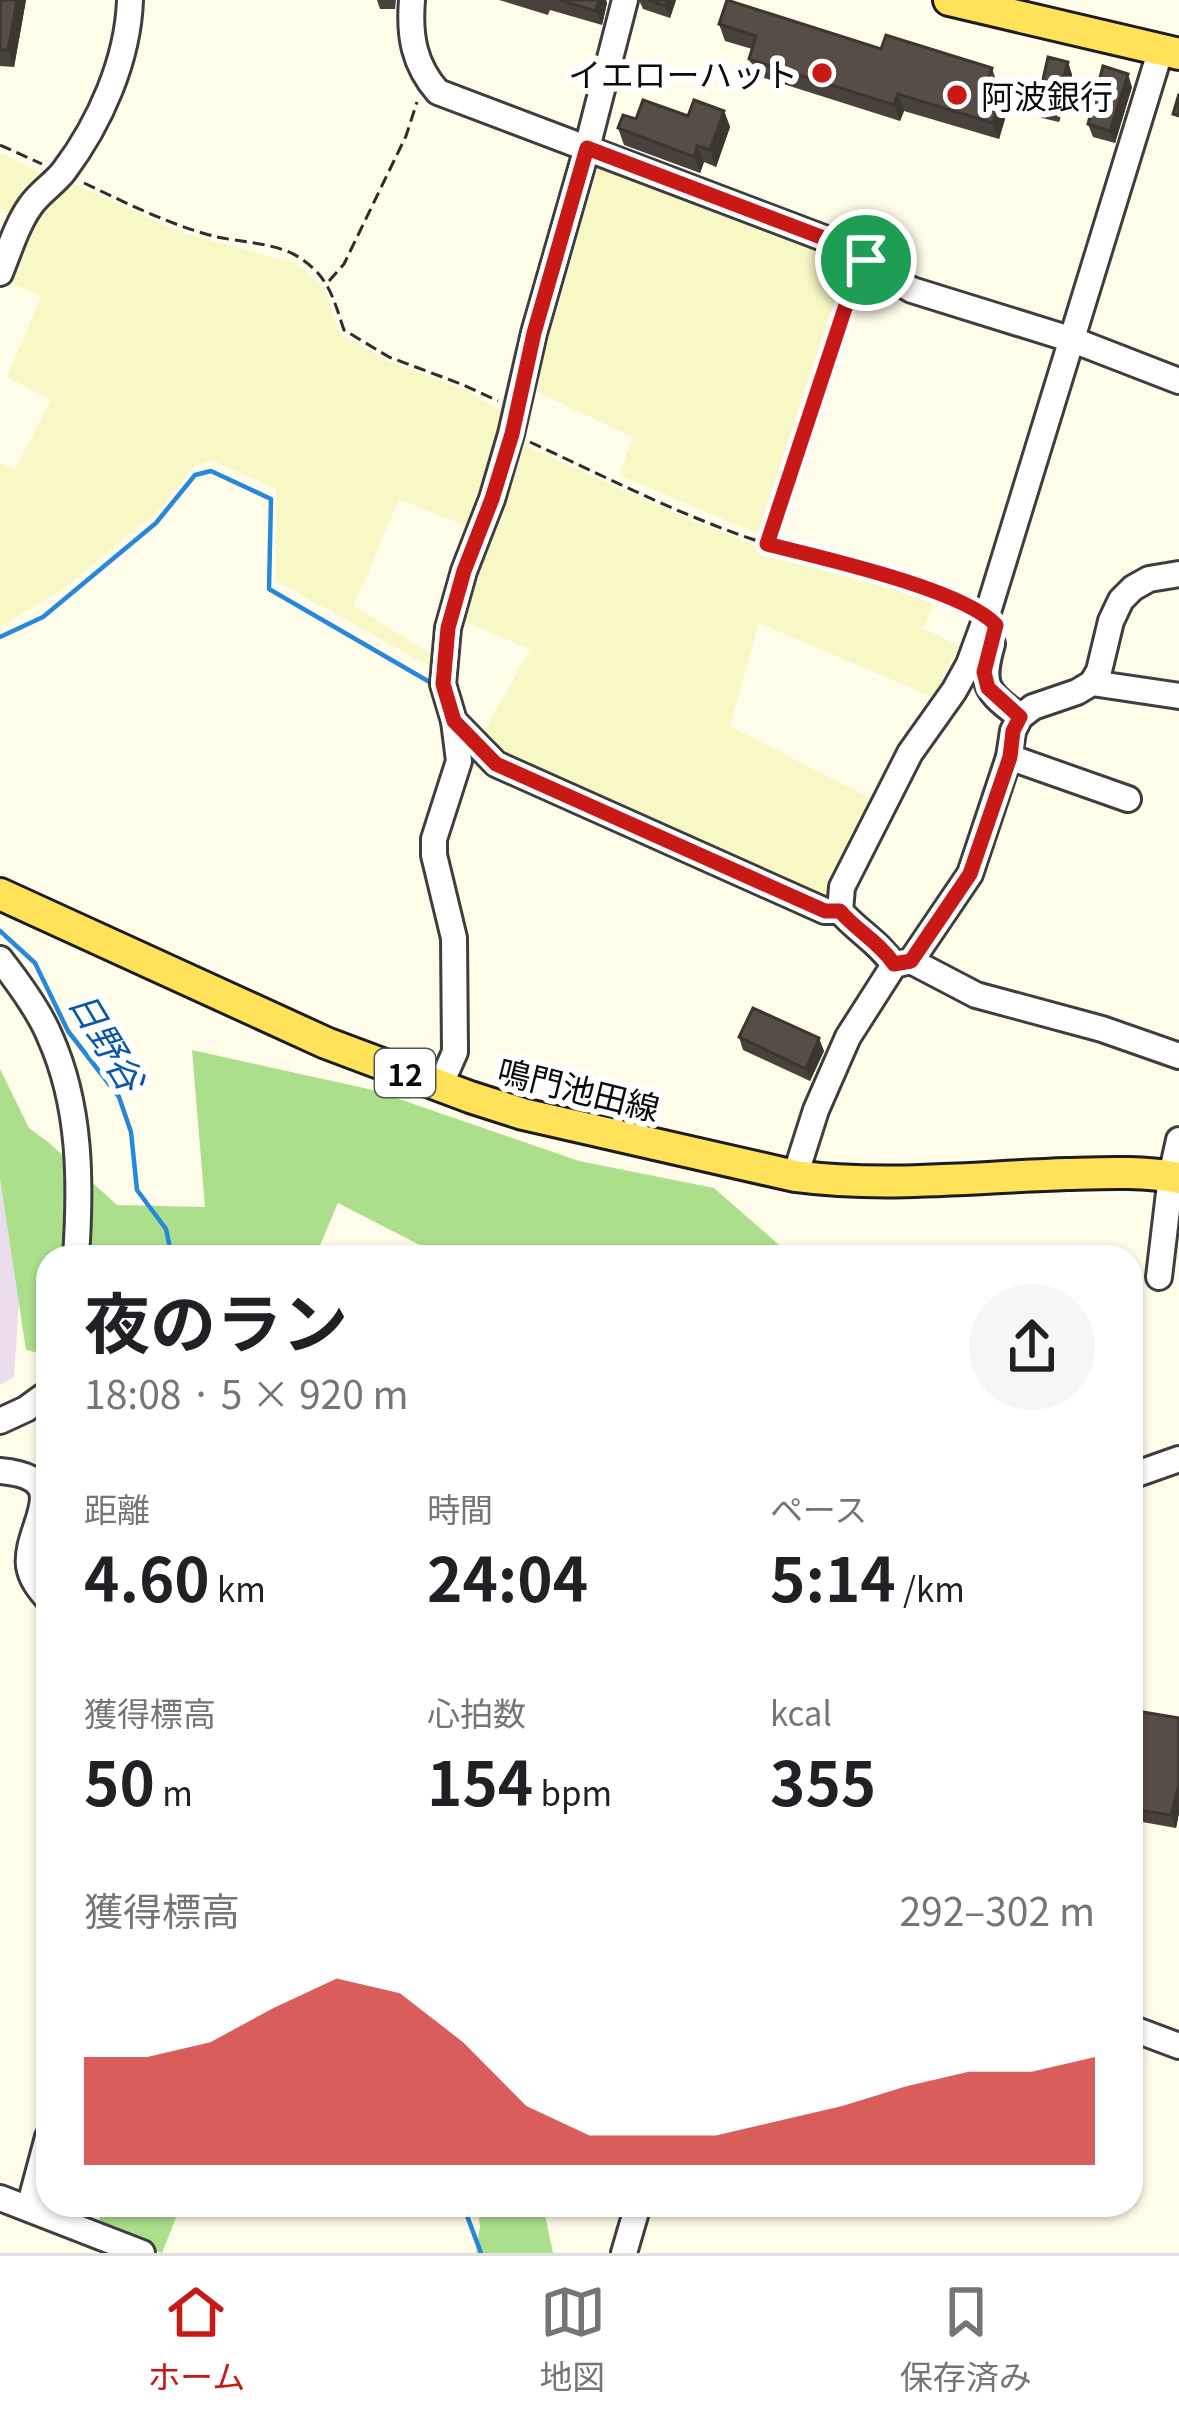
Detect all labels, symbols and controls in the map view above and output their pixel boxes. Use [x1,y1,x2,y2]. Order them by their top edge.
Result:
place label: イエローハット [568,49,798,97]
marker: イエローハット [809,60,835,86]
place label: 阿波銀行 [981,71,1113,119]
marker: 阿波銀行 [944,82,970,108]
pin [815,209,917,311]
icon: arrive [833,227,899,293]
water label: 日野谷 [59,980,161,1102]
street label: 鳴門池田線 [493,1045,665,1131]
road number: 12 [375,1049,435,1097]
text: 夜のラン [84,1271,348,1367]
button: share [969,1284,1095,1410]
text: 18:08 · 5 × 920 m [84,1364,409,1420]
text: 距離 [84,1484,150,1532]
text: 時間 [427,1484,493,1532]
text: ペース [770,1484,867,1532]
text: 4.60 [84,1532,210,1619]
text: 24:04 [427,1532,588,1619]
text: 5:14 [770,1532,896,1619]
text: km [210,1564,266,1612]
text: /km [896,1564,965,1612]
text: 獲得標高 [84,1688,216,1736]
text: 心拍数 [427,1688,526,1736]
text: kcal [770,1688,832,1736]
text: 50 [84,1736,155,1823]
text: 154 [427,1736,533,1823]
text: 355 [770,1736,876,1823]
text: m [155,1768,193,1816]
text: bpm [533,1768,612,1816]
text: 獲得標高 [84,1881,240,1937]
text: 292–302 m [899,1881,1095,1937]
tab: ホーム [147,2279,245,2399]
tab: 地図 [540,2279,606,2399]
tab: 保存済み [900,2279,1032,2399]

